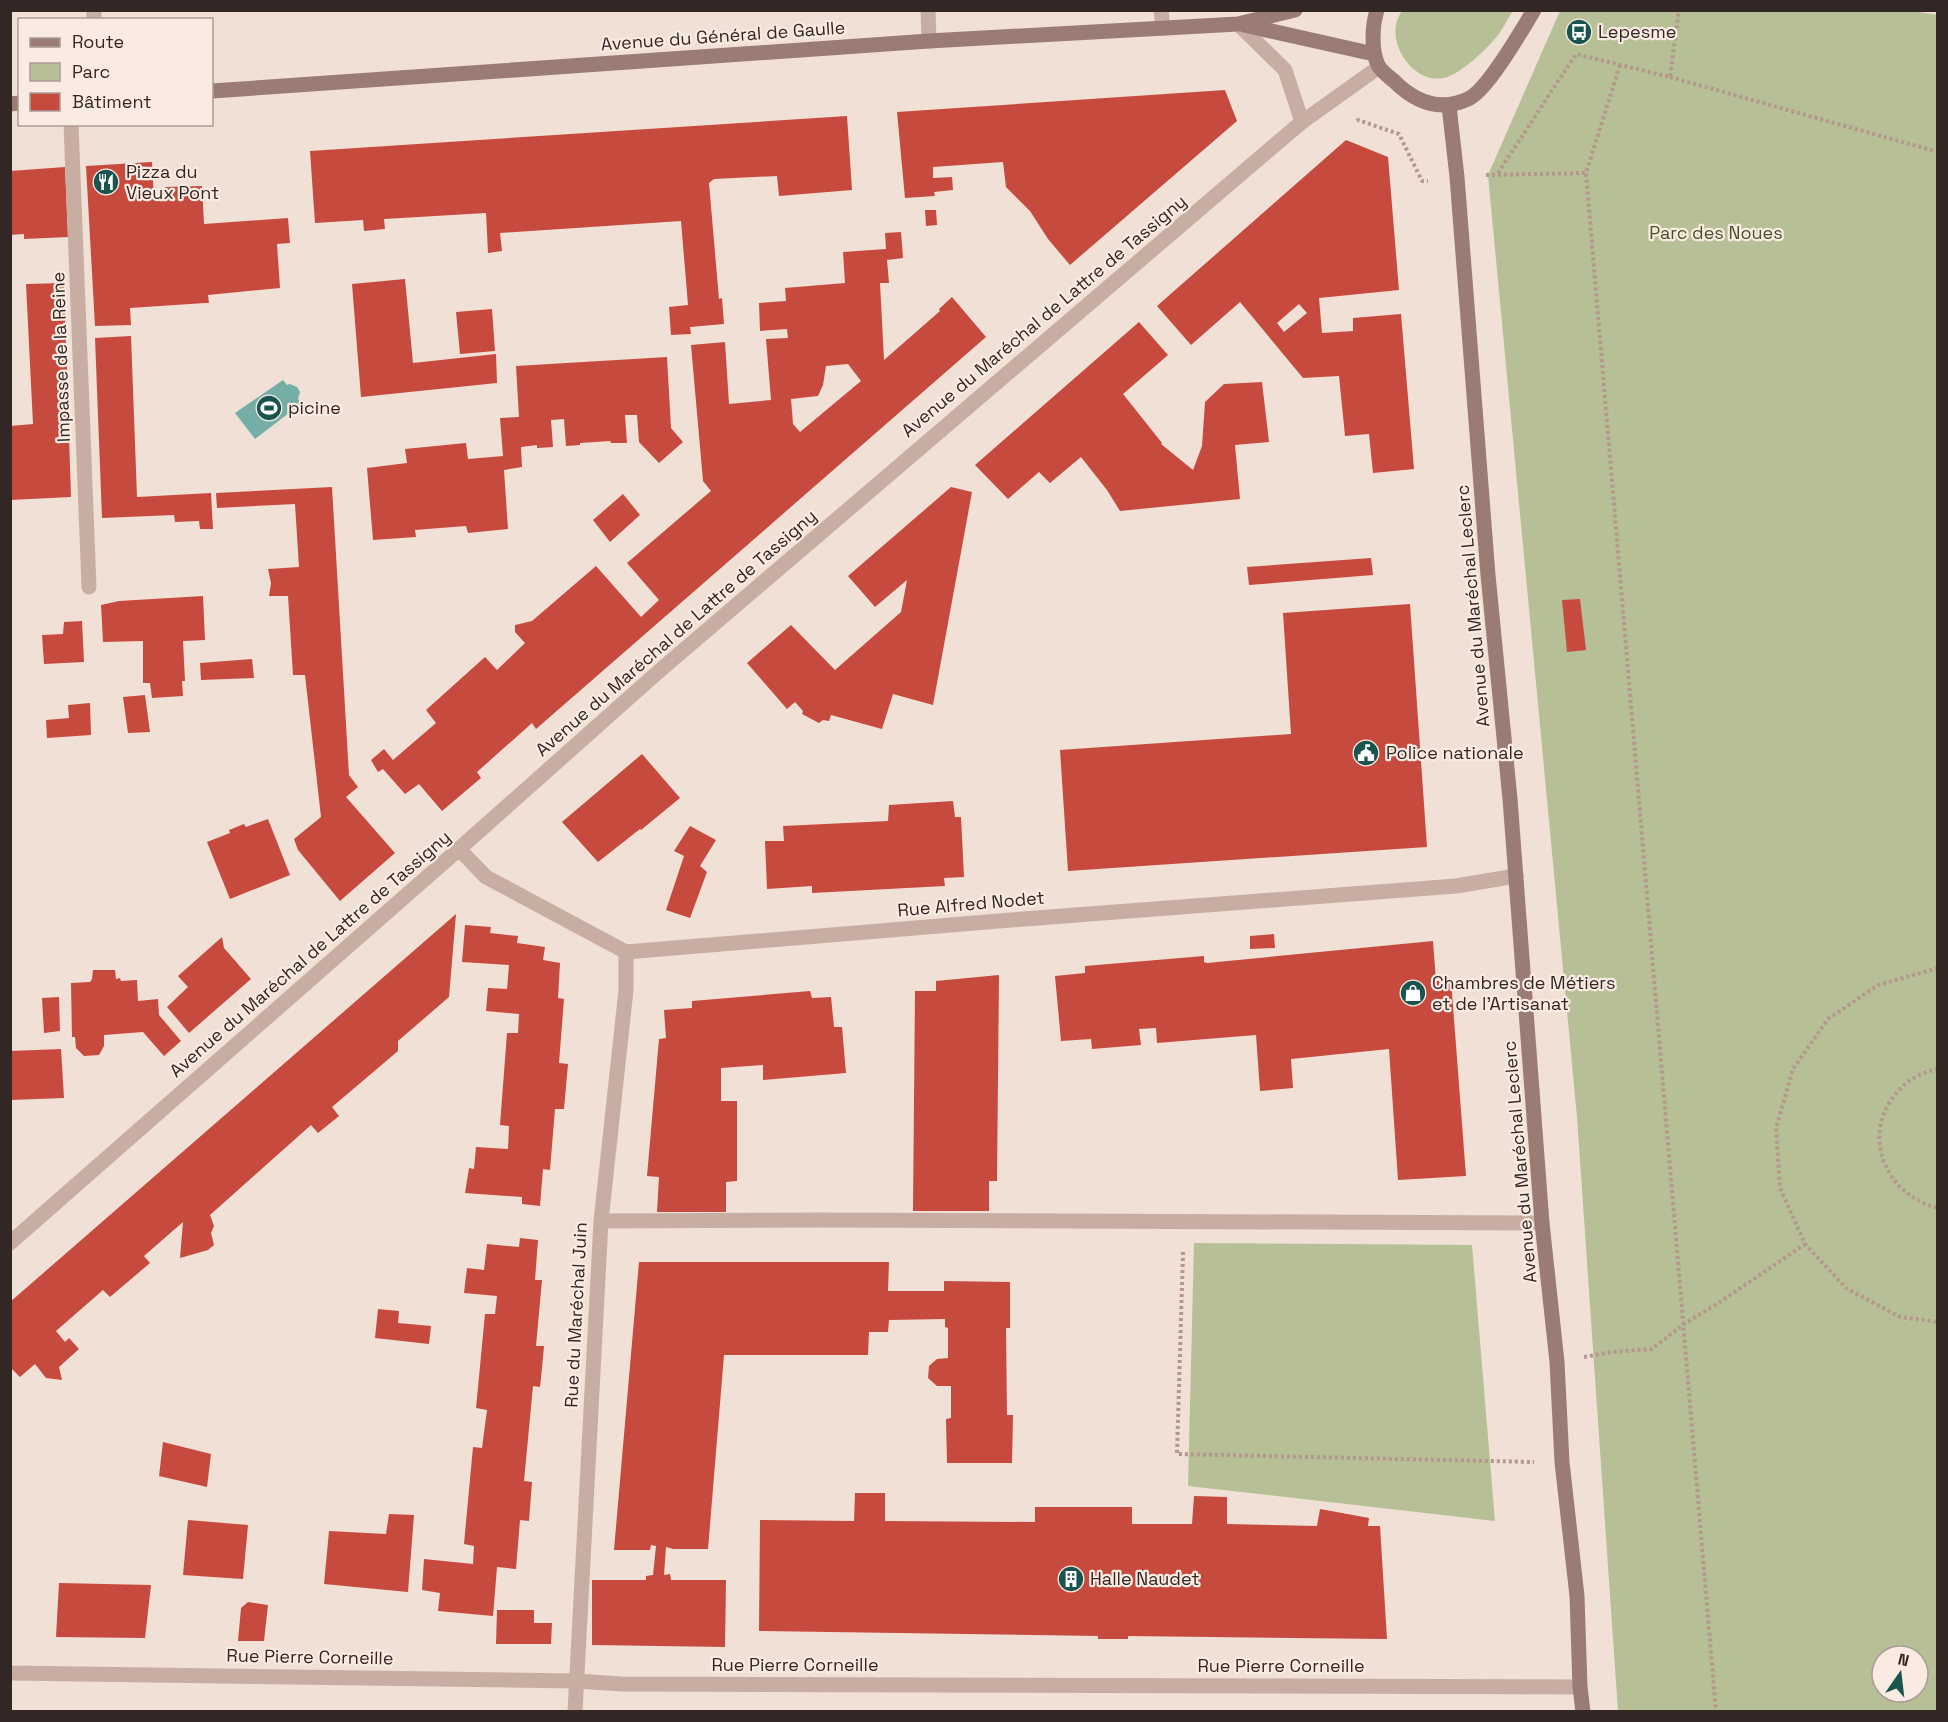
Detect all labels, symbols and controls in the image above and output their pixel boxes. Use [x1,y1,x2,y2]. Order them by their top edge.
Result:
street label: Avenue du Général de Gaulle [600,15,846,56]
bus stop icon: Lepesme [1564,17,1594,47]
legend [18,18,213,126]
place label: Lepesme [1598,20,1676,43]
text: Route [72,30,124,53]
text: Parc [72,60,110,83]
text: Bâtiment [72,90,152,113]
place label: Pizza du Vieux Pont [126,160,219,204]
restaurant icon: Pizza du Vieux Pont [91,167,121,197]
street label: Avenue du Maréchal de Lattre de Tassigny [896,189,1191,442]
park label: Parc des Noues [1649,221,1783,244]
street label: Impasse de la Reine [46,271,75,443]
sports icon: picine [254,393,284,423]
place label: picine [288,396,341,419]
street label: Avenue du Maréchal Leclerc [1450,484,1495,728]
street label: Avenue du Maréchal de Lattre de Tassigny [530,504,821,761]
public building icon: Police nationale [1351,738,1381,768]
place label: Police nationale [1386,741,1524,764]
street label: Avenue du Maréchal de Lattre de Tassigny [164,825,455,1082]
street label: Rue Alfred Nodet [896,886,1046,921]
place label: Chambres de Métiers et de l’Artisanat [1432,971,1615,1015]
shop icon: Chambres de Métiers et de l’Artisanat [1398,978,1428,1008]
street label: Avenue du Maréchal Leclerc [1497,1040,1542,1284]
street label: Rue du Maréchal Juin [559,1222,592,1408]
building icon: Halle Naudet [1056,1564,1086,1594]
place label: Halle Naudet [1090,1567,1200,1590]
street label: Rue Pierre Corneille [226,1644,394,1669]
north arrow [1870,1644,1930,1704]
text: N [1896,1648,1911,1671]
street label: Rue Pierre Corneille [711,1653,879,1676]
street label: Rue Pierre Corneille [1197,1654,1365,1677]

